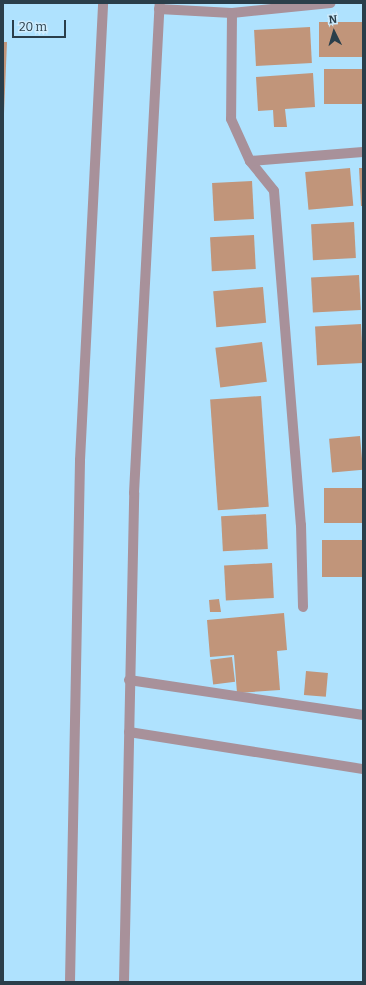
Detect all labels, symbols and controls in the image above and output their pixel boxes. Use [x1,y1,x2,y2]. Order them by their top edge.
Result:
scale bar [14,12,68,38]
north arrow [314,12,354,52]
text: N [328,13,338,26]
text: 20 m [19,20,47,34]

